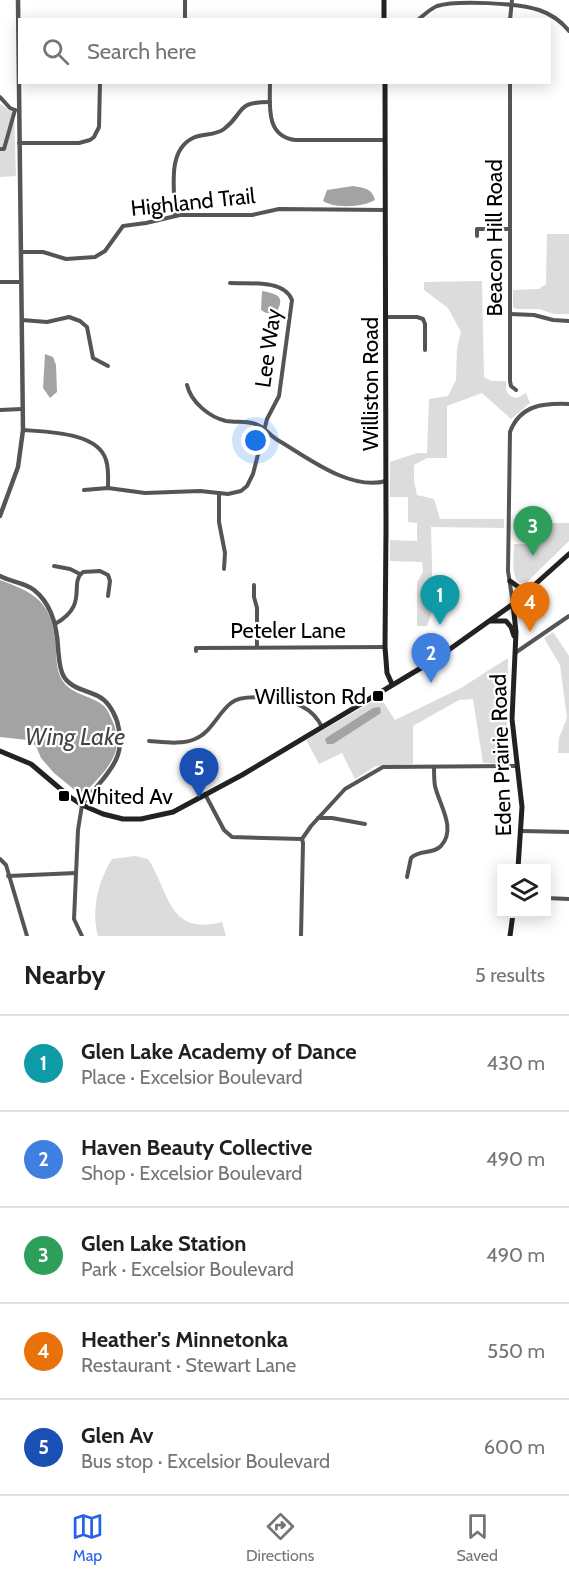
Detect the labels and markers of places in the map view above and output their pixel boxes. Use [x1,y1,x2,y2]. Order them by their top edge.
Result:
pin: 3 [514,506,552,556]
pin: 1 [420,576,460,625]
pin: 4 [510,582,550,632]
pin: 2 [412,634,450,683]
place label: Williston Rd [255,683,366,710]
marker: Williston Rd [371,689,385,703]
pin: 5 [180,748,218,798]
place label: Whited Av [76,783,173,810]
marker: Whited Av [57,789,71,803]

